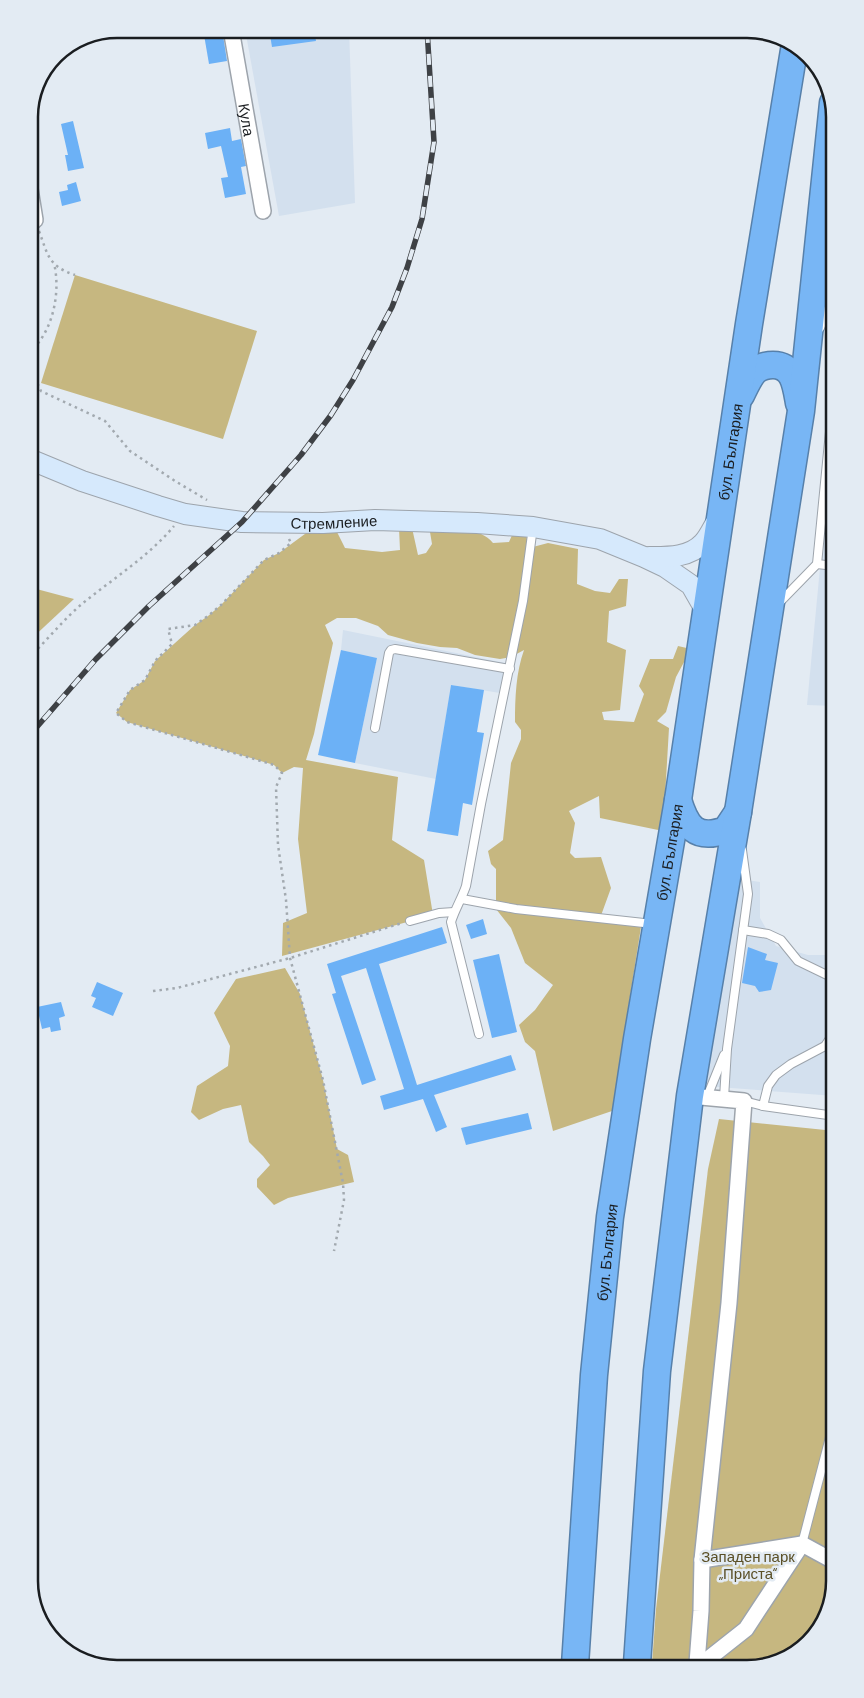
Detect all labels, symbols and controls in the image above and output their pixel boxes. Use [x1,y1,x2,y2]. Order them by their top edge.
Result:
street label: Кула [235,102,259,138]
street label: бул. България [714,402,746,501]
street label: Стремление [290,511,378,532]
street label: бул. България [652,803,686,902]
street label: бул. България [593,1202,621,1302]
park label: Западен парк „Приста“ [701,1547,795,1582]

